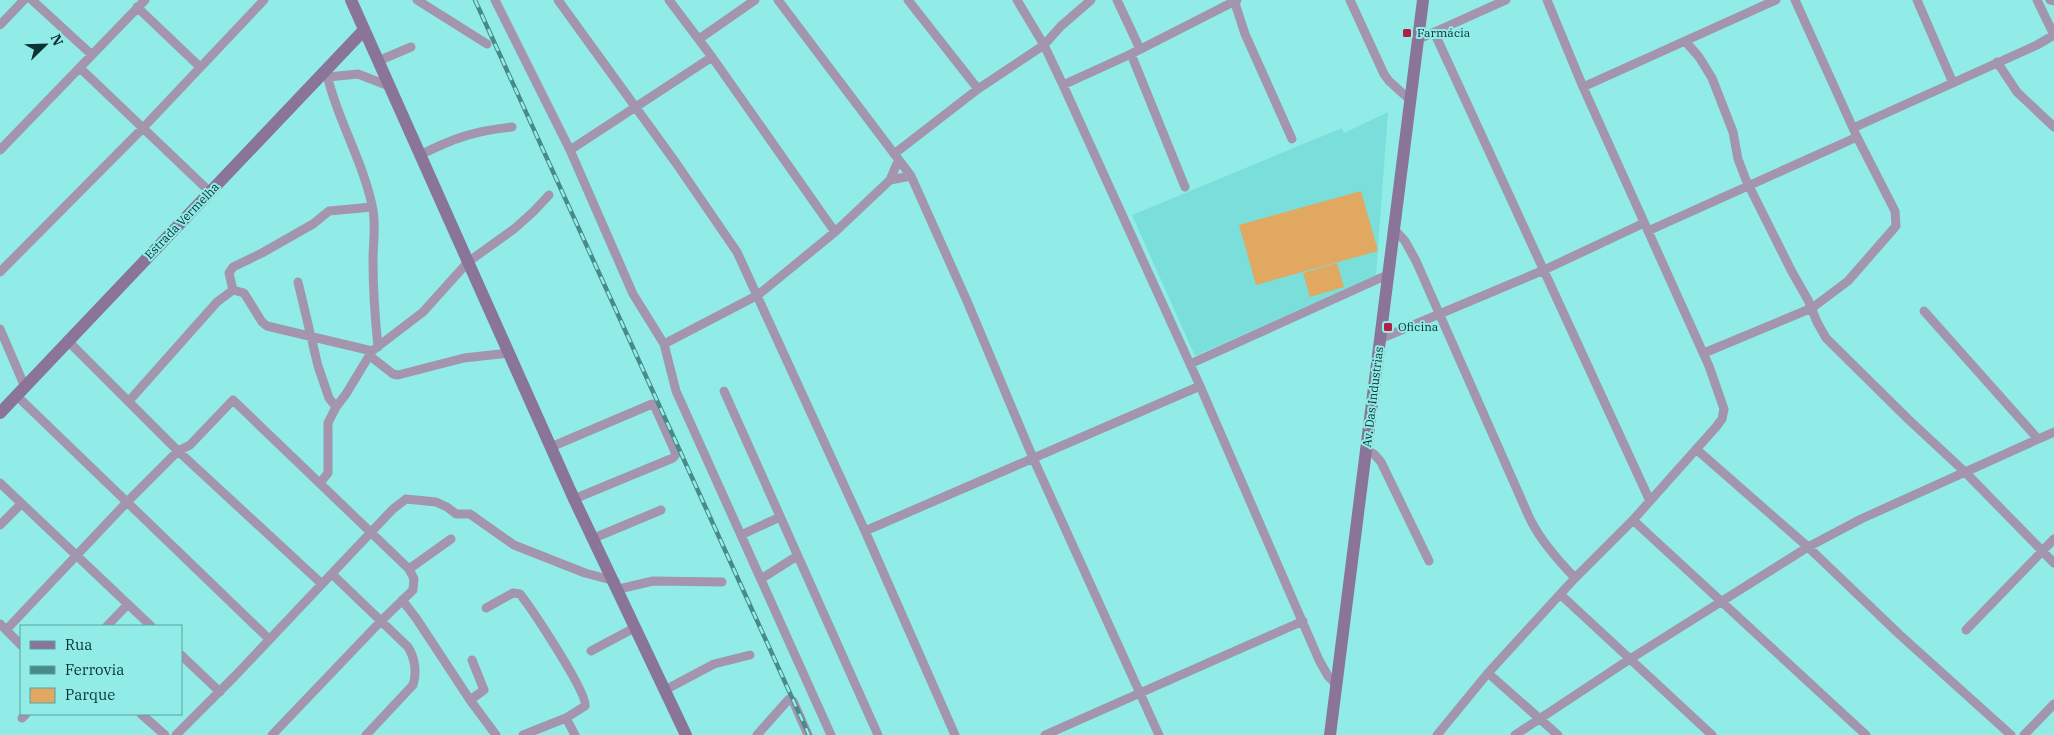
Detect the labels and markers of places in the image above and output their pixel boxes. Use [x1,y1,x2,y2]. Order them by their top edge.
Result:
place label: Farmácia [1417,25,1471,40]
marker: Farmácia [1401,27,1413,39]
place label: Oficina [1398,319,1439,334]
marker: Oficina [1382,321,1394,333]

